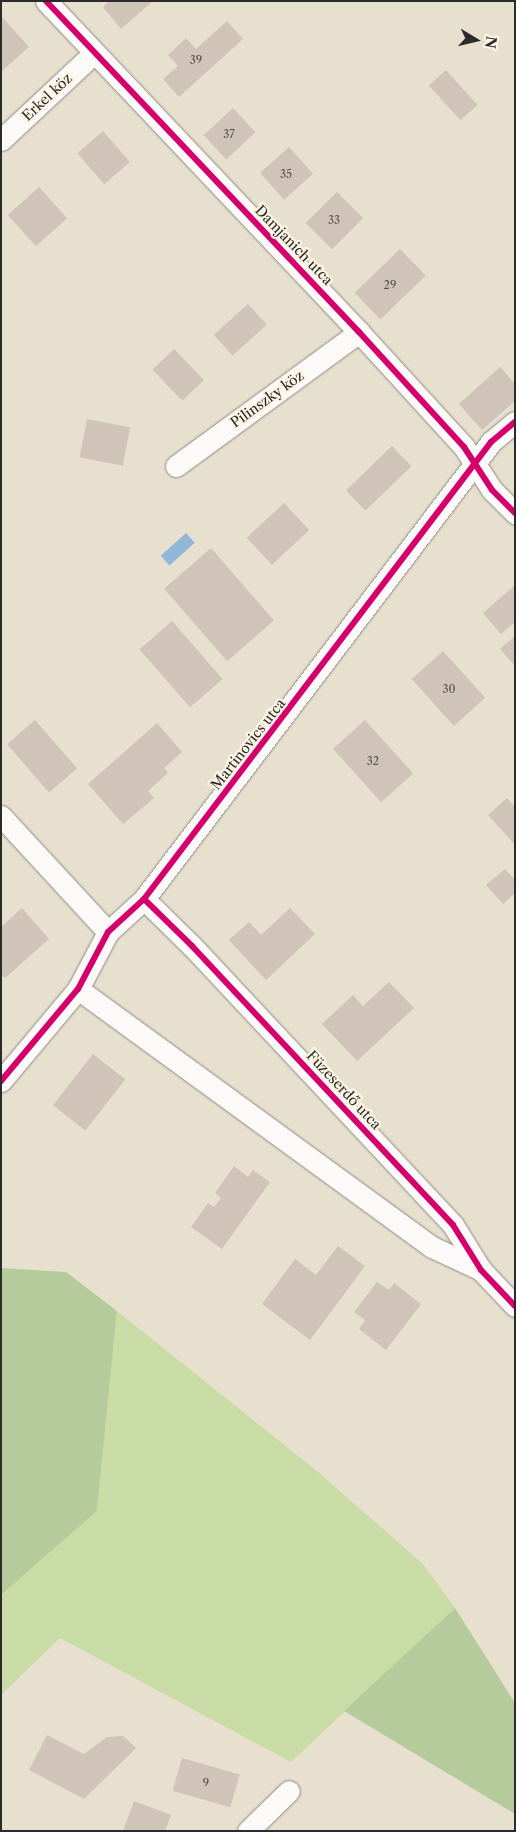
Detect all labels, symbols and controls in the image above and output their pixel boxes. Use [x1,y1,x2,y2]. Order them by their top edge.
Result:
north arrow [451,15,501,65]
text: N [481,35,501,50]
house number: 39 [190,53,202,67]
street label: Erkel köz [19,70,75,124]
house number: 37 [223,127,235,141]
house number: 35 [280,167,292,181]
street label: Damjanich utca [252,202,336,288]
house number: 33 [328,213,340,227]
house number: 29 [384,278,396,292]
street label: Pilinszky köz [227,367,307,431]
house number: 30 [442,682,456,696]
street label: Martinovics utca [207,695,289,793]
house number: 32 [367,754,379,768]
street label: Füzeserdő utca [303,1047,385,1133]
house number: 9 [203,1776,209,1790]

